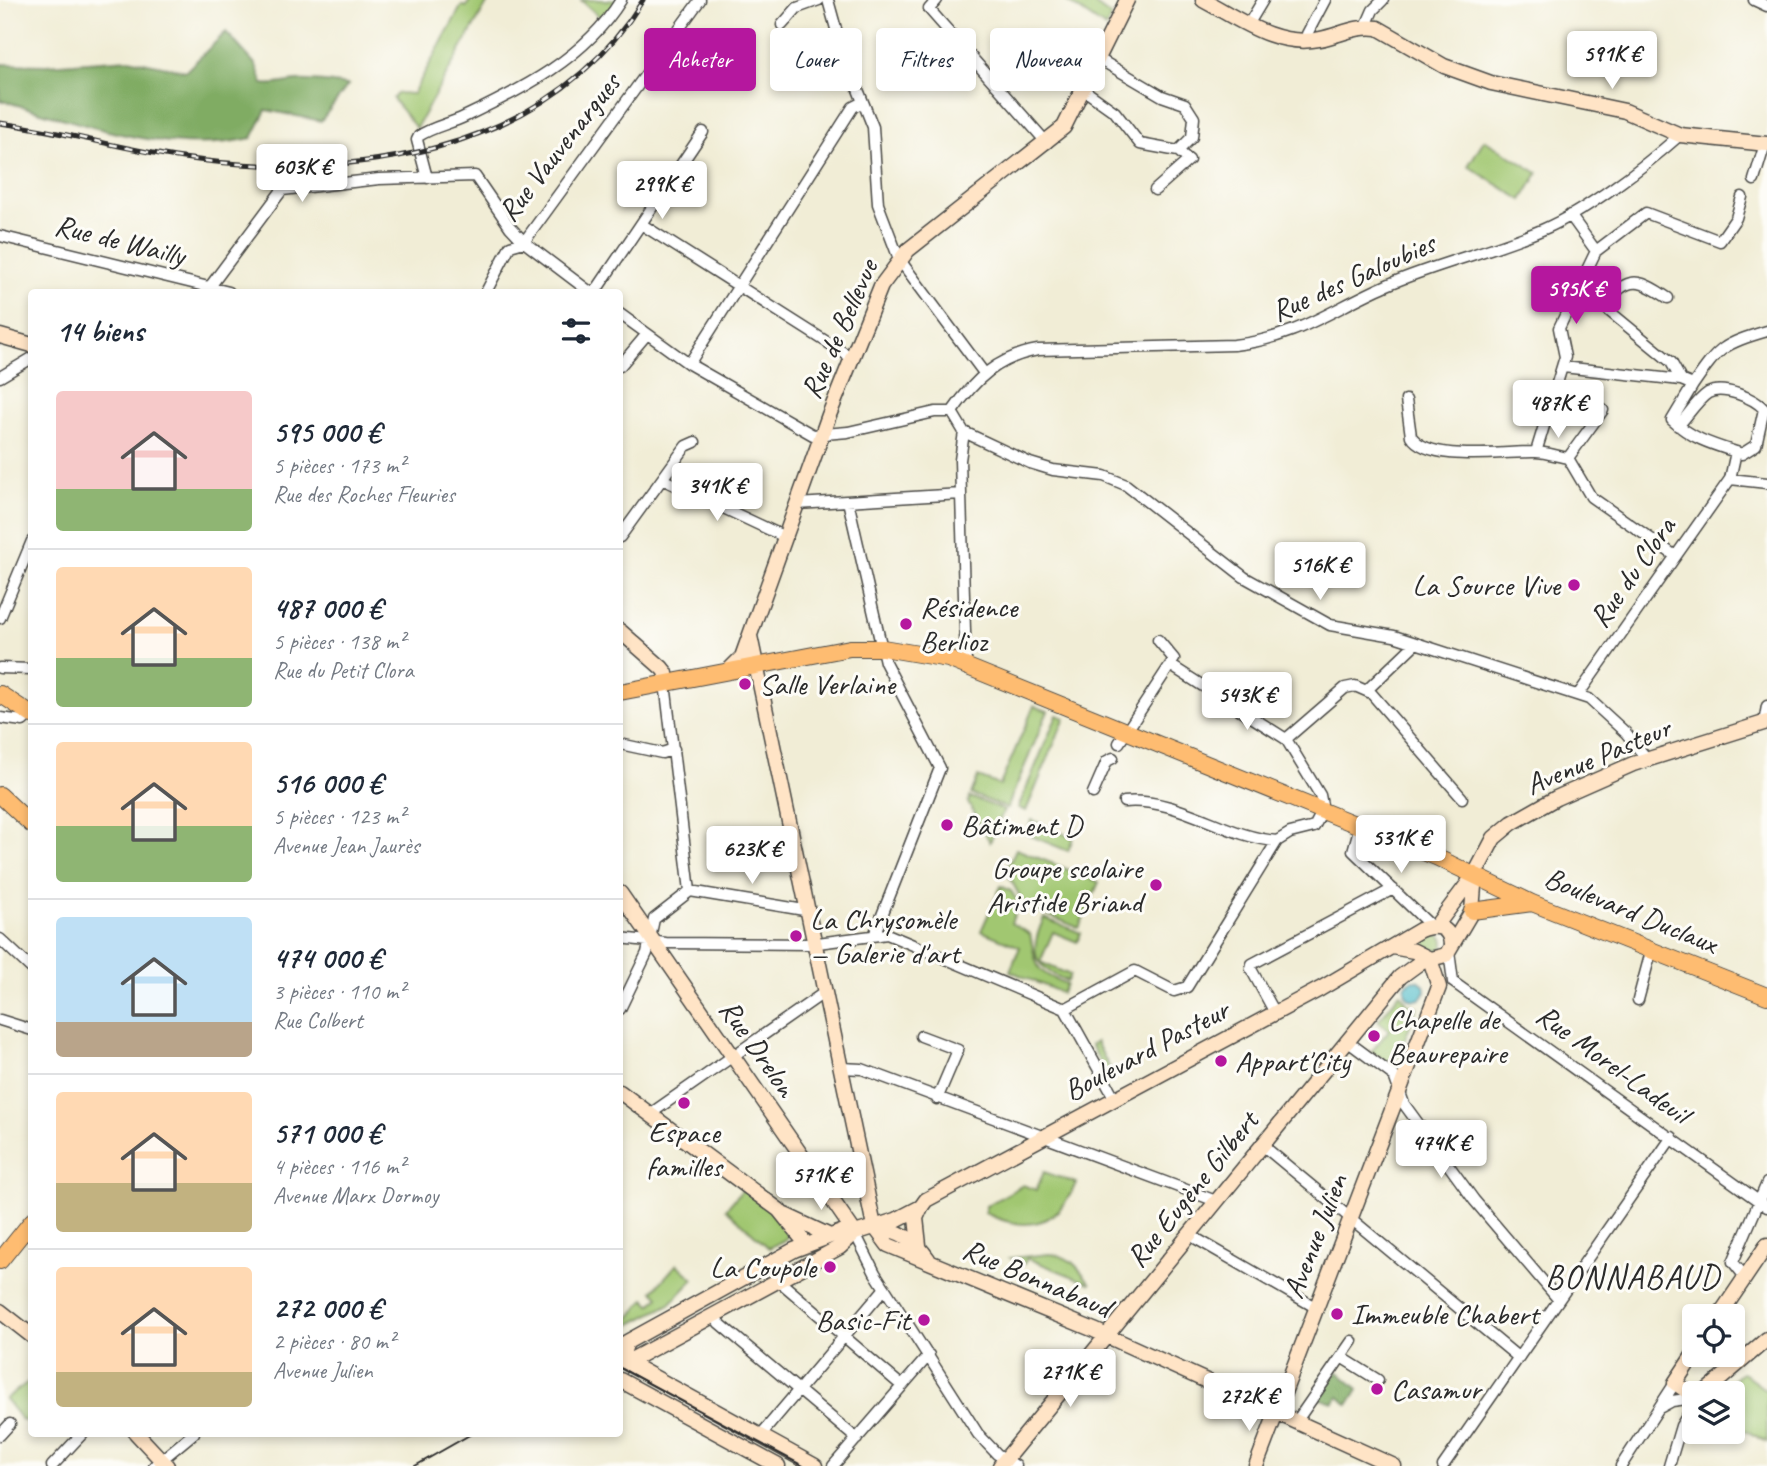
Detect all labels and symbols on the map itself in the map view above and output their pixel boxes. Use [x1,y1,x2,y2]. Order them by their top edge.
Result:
pin: 591K € [1555,32,1669,91]
street label: Rue Vauvenargues [489,63,631,229]
pin: 603K € [245,144,359,204]
pin: 299K € [605,162,719,221]
street label: Rue de Wailly [51,205,192,275]
street label: Rue des Galoubies [1265,223,1443,330]
street label: Rue de Bellevue [792,252,887,404]
pin: 595K € [1519,266,1633,326]
pin: 487K € [1501,380,1615,440]
pin: 341K € [660,463,774,523]
street label: Rue du Clora [1580,508,1685,635]
pin: 516K € [1263,542,1377,602]
place label: La Source Vive [1412,566,1562,604]
marker: La Source Vive [1566,577,1582,593]
place label: Résidence Berlioz [920,588,1019,660]
marker: Résidence Berlioz [898,616,914,632]
place label: Salle Verlaine [759,665,897,703]
pin: 543K € [1190,672,1304,732]
marker: Salle Verlaine [737,676,753,692]
street label: Avenue Pasteur [1520,708,1678,804]
place label: Bâtiment D [961,806,1084,844]
pin: 531K € [1344,816,1458,875]
marker: Bâtiment D [939,817,955,833]
pin: 623K € [695,826,809,886]
place label: Groupe scolaire Aristide Briand [987,849,1146,921]
street label: Boulevard Duclaux [1539,858,1725,963]
marker: Groupe scolaire Aristide Briand [1148,877,1164,893]
place label: La Chrysomèle — Galerie d'art [810,900,962,972]
marker: La Chrysomèle — Galerie d'art [788,928,804,944]
street label: Boulevard Pasteur [1057,989,1238,1109]
street label: Rue Drelon [711,992,806,1105]
street label: Rue Morel-Ladeuil [1529,996,1701,1135]
place label: Chapelle de Beaurepaire [1388,1000,1509,1072]
marker: Chapelle de Beaurepaire [1366,1028,1382,1044]
place label: Appart'City [1235,1042,1352,1080]
marker: Appart'City [1213,1053,1229,1069]
marker: Espace familles [676,1095,692,1111]
street label: Rue Eugène Gilbert [1117,1101,1268,1275]
place label: Espace familles [646,1113,725,1185]
pin: 474K € [1384,1120,1498,1180]
pin: 571K € [764,1152,878,1212]
street label: Avenue Julien [1274,1167,1357,1303]
street label: Rue Bonnabaud [957,1230,1121,1328]
place label: La Coupole [710,1248,818,1286]
district label: BONNABAUD [1545,1256,1722,1298]
marker: La Coupole [822,1259,838,1275]
place label: Immeuble Chabert [1351,1295,1542,1333]
place label: Basic-Fit [816,1301,913,1339]
marker: Immeuble Chabert [1329,1306,1345,1322]
marker: Basic-Fit [916,1312,932,1328]
pin: 271K € [1013,1350,1127,1409]
place label: Casamur [1391,1370,1483,1408]
pin: 272K € [1192,1374,1306,1433]
marker: Casamur [1369,1381,1385,1397]

